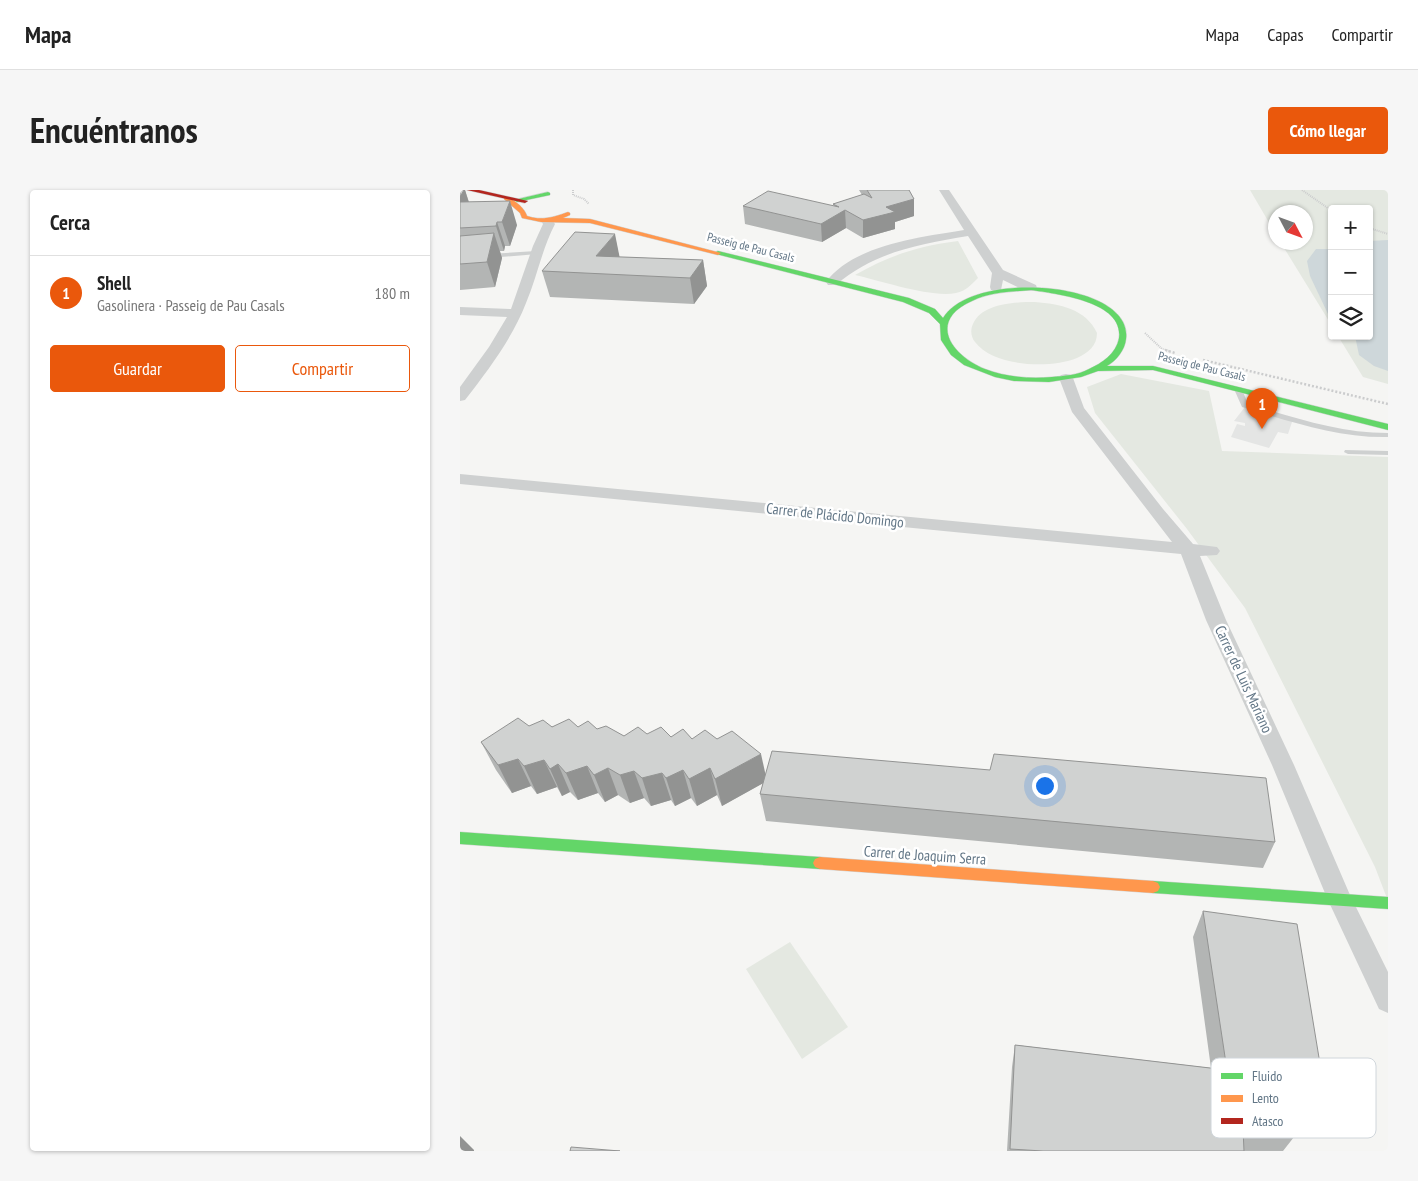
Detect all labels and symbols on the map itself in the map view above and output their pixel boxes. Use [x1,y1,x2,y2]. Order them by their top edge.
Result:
north arrow [1268,205,1313,250]
street label: Passeig de Pau Casals [706,229,796,265]
street label: Passeig de Pau Casals [1157,348,1247,384]
pin: 1 [1246,388,1278,429]
street label: Carrer de Plácido Domingo [765,498,905,532]
street label: Carrer de Luis Mariano [1211,622,1277,736]
your location [1032,773,1058,799]
street label: Carrer de Joaquim Serra [863,841,987,869]
legend [1211,1058,1376,1138]
text: Fluido [1252,1067,1282,1085]
text: Lento [1252,1089,1279,1107]
text: Atasco [1252,1112,1283,1130]

